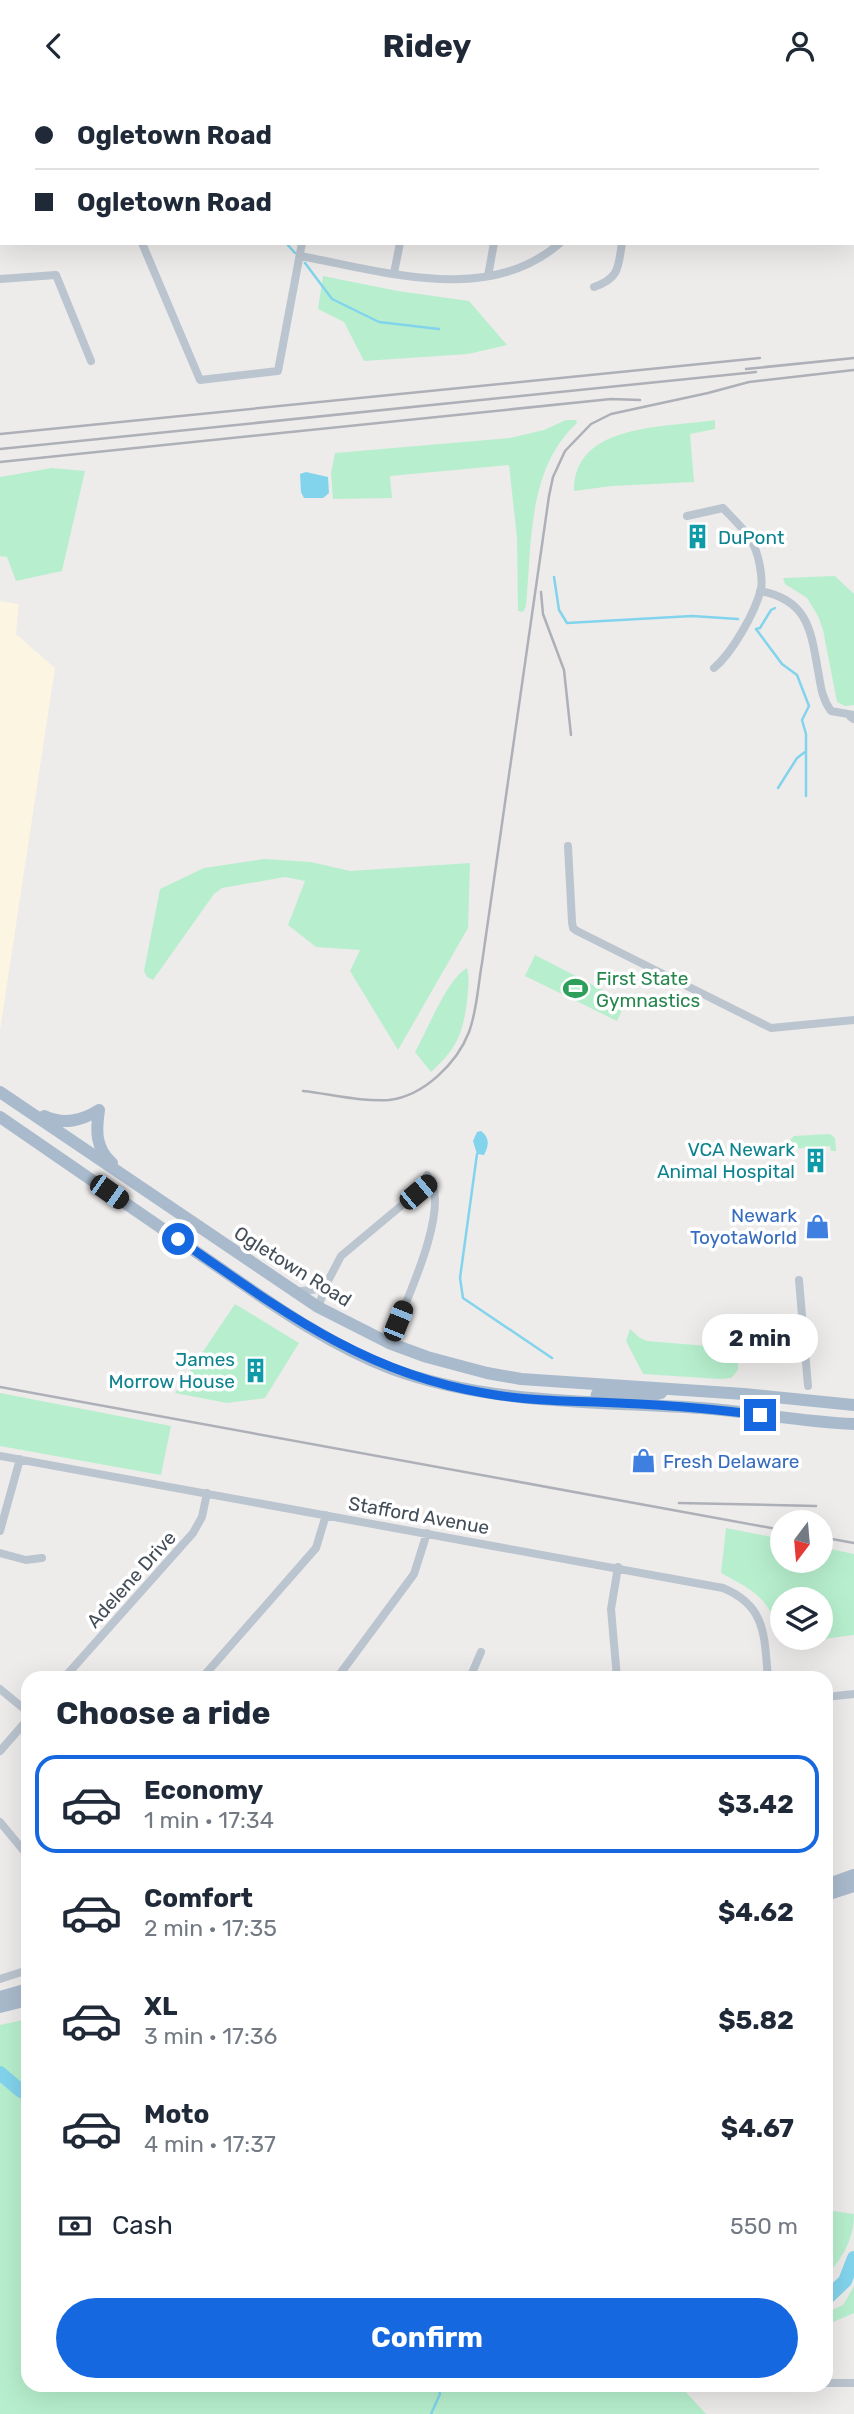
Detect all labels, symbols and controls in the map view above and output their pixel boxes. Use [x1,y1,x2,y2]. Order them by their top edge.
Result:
icon: back [35,27,73,65]
text: Ridey [383,27,471,65]
icon: person [781,27,819,65]
text: Ogletown Road [77,120,272,151]
text: Ogletown Road [77,187,272,218]
building icon: DuPont [684,523,712,551]
place label: DuPont [718,526,785,549]
place label: First State Gymnastics [596,967,700,1012]
sports icon: First State Gymnastics [562,975,590,1003]
place label: VCA Newark Animal Hospital [657,1138,795,1183]
building icon: VCA Newark Animal Hospital [801,1146,829,1174]
car [396,1170,441,1214]
car [86,1171,133,1213]
place label: Newark ToyotaWorld [690,1204,797,1249]
shop icon: Newark ToyotaWorld [803,1212,831,1240]
street label: Ogletown Road [230,1221,356,1312]
route start [162,1223,194,1255]
car [381,1298,416,1344]
callout: 2 min [702,1313,818,1363]
text: 2 min [729,1324,791,1352]
place label: James Morrow House [108,1348,235,1393]
building icon: James Morrow House [241,1356,269,1384]
route end [744,1399,776,1431]
shop icon: Fresh Delaware [629,1447,657,1475]
place label: Fresh Delaware [663,1450,799,1473]
street label: Stafford Avenue [347,1492,491,1539]
north arrow [770,1510,833,1573]
map controls [770,1510,833,1650]
street label: Adelene Drive [82,1526,181,1632]
button: layers [770,1587,833,1650]
text: Choose a ride [56,1694,270,1732]
icon: car [60,1773,123,1836]
text: Economy [144,1775,263,1806]
text: $3.42 [718,1789,794,1820]
text: 1 min · 17:34 [144,1806,274,1834]
icon: car [60,1881,123,1944]
text: Comfort [144,1883,253,1914]
text: $4.62 [718,1897,794,1928]
text: 2 min · 17:35 [144,1914,277,1942]
icon: car [60,1989,123,2052]
text: XL [144,1991,177,2022]
text: $5.82 [718,2005,794,2036]
text: 3 min · 17:36 [144,2022,278,2050]
icon: car [60,2097,123,2160]
text: Moto [144,2099,209,2130]
text: $4.67 [721,2113,794,2144]
text: 4 min · 17:37 [144,2130,276,2158]
icon: cash [56,2207,94,2245]
text: Cash [112,2210,173,2241]
text: 550 m [730,2212,798,2240]
button: Confirm [56,2298,798,2378]

